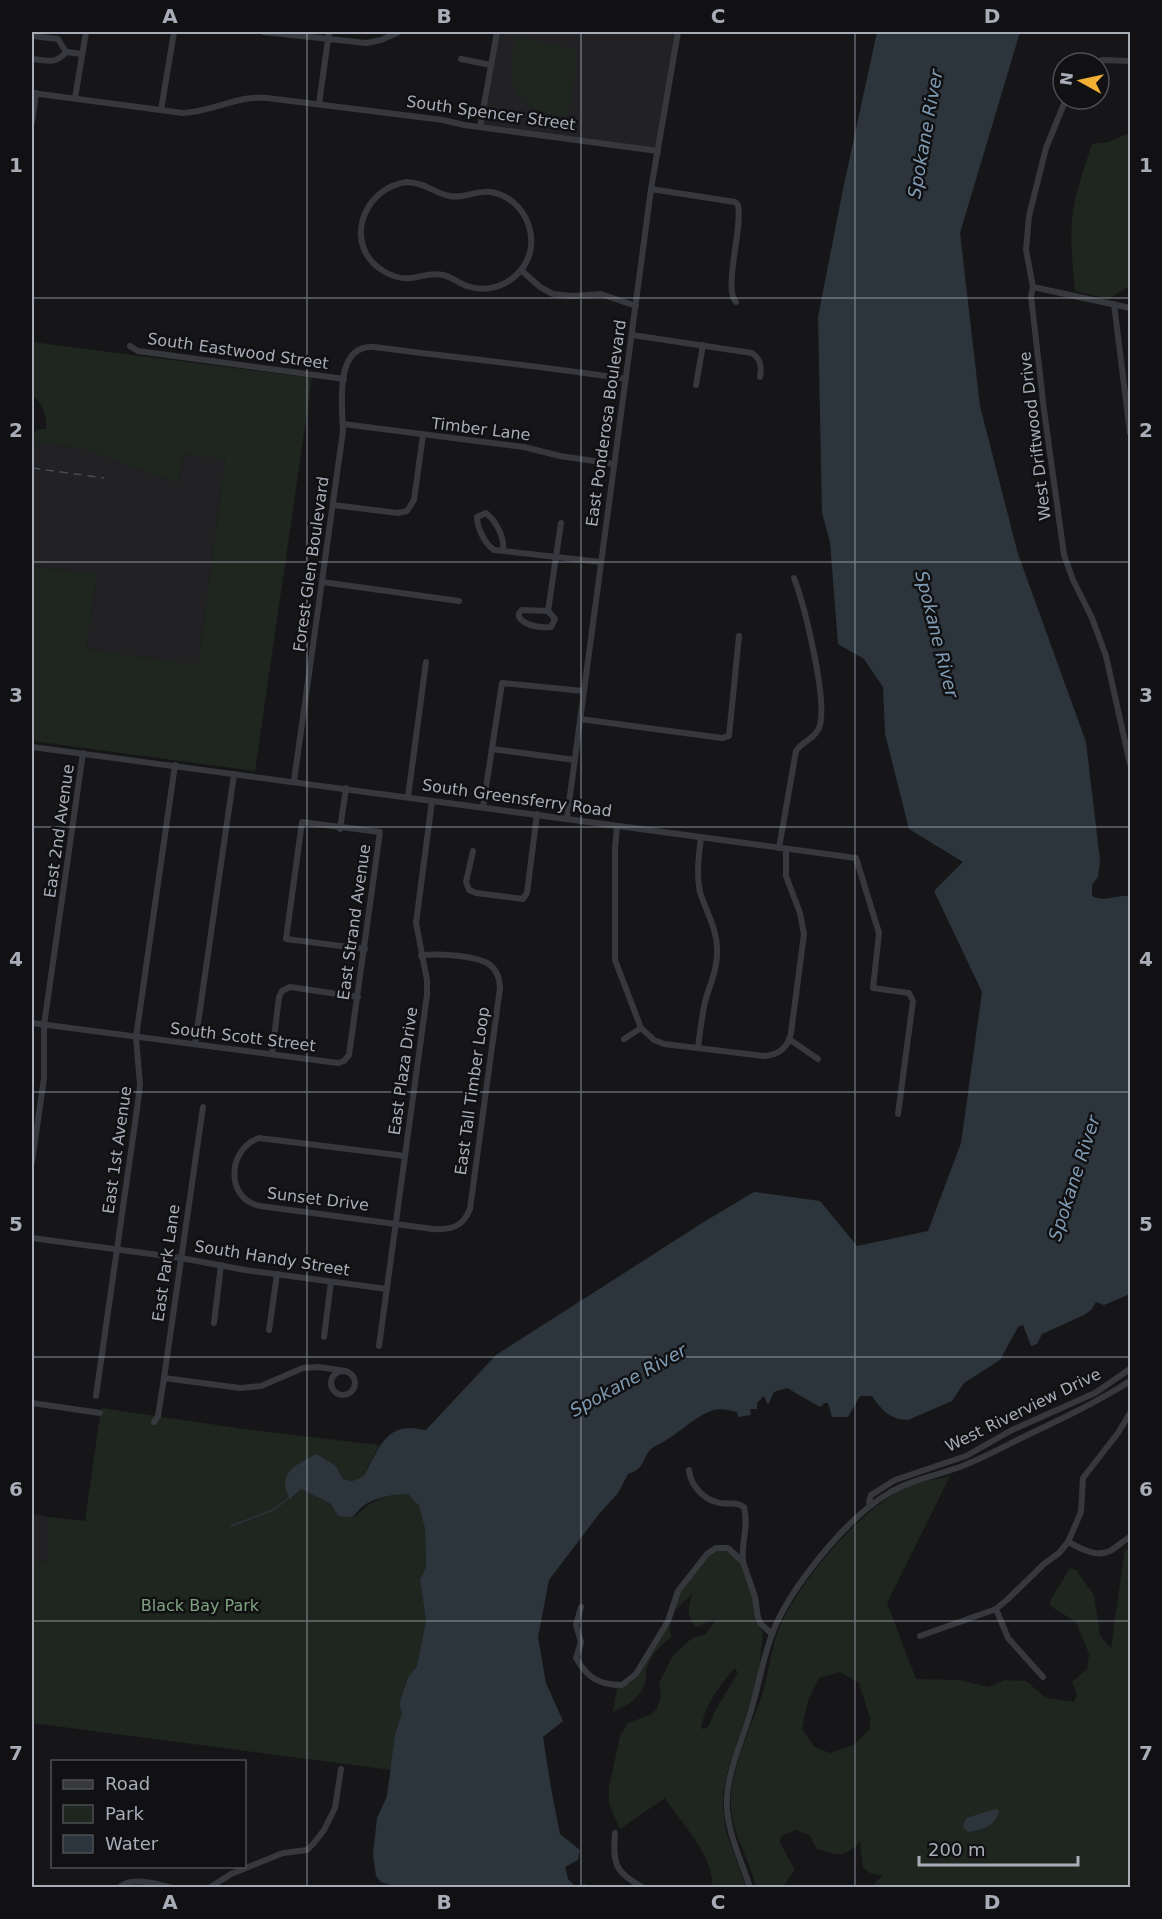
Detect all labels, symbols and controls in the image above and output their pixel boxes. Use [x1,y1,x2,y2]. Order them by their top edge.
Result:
text: A [162,4,178,28]
text: B [436,4,452,28]
text: C [711,4,725,28]
text: D [984,4,1000,28]
north arrow [1051,51,1111,111]
water label: Spokane River [903,67,947,200]
text: N [1056,71,1077,87]
street label: South Spencer Street [405,92,577,134]
text: 1 [9,153,23,177]
text: 1 [1139,153,1153,177]
street label: East Ponderosa Boulevard [582,318,630,528]
street label: South Eastwood Street [146,329,330,373]
street label: West Driftwood Drive [1015,350,1055,522]
street label: Timber Lane [429,413,532,445]
text: 2 [9,418,23,442]
text: 2 [1139,418,1153,442]
street label: Forest Glen Boulevard [289,475,333,653]
water label: Spokane River [911,568,963,701]
text: 3 [9,683,23,707]
text: 3 [1139,683,1153,707]
street label: East 2nd Avenue [40,763,78,899]
street label: South Greensferry Road [421,775,613,821]
street label: East Strand Avenue [334,843,374,1001]
text: 4 [9,947,23,971]
text: 4 [1139,947,1153,971]
street label: East Plaza Drive [385,1006,421,1136]
street label: East Tall Timber Loop [451,1006,493,1176]
street label: South Scott Street [169,1019,317,1055]
street label: East 1st Avenue [99,1085,135,1215]
water label: Spokane River [1044,1111,1105,1243]
street label: Sunset Drive [266,1183,370,1215]
street label: East Park Lane [148,1203,184,1323]
text: 5 [9,1212,23,1236]
text: 5 [1139,1212,1153,1236]
street label: South Handy Street [193,1236,351,1280]
water label: Spokane River [566,1338,691,1421]
street label: West Riverview Drive [942,1364,1104,1456]
text: 6 [9,1477,23,1501]
text: 6 [1139,1477,1153,1501]
park label: Black Bay Park [141,1596,260,1615]
text: 7 [9,1741,23,1765]
text: 7 [1139,1741,1153,1765]
legend [51,1760,246,1868]
text: Road [105,1773,150,1794]
text: Park [105,1803,144,1824]
scale bar [919,1829,1078,1867]
text: Water [105,1833,159,1854]
text: 200 m [928,1839,986,1860]
text: A [162,1890,178,1914]
text: B [436,1890,452,1914]
text: C [711,1890,725,1914]
text: D [984,1890,1000,1914]

